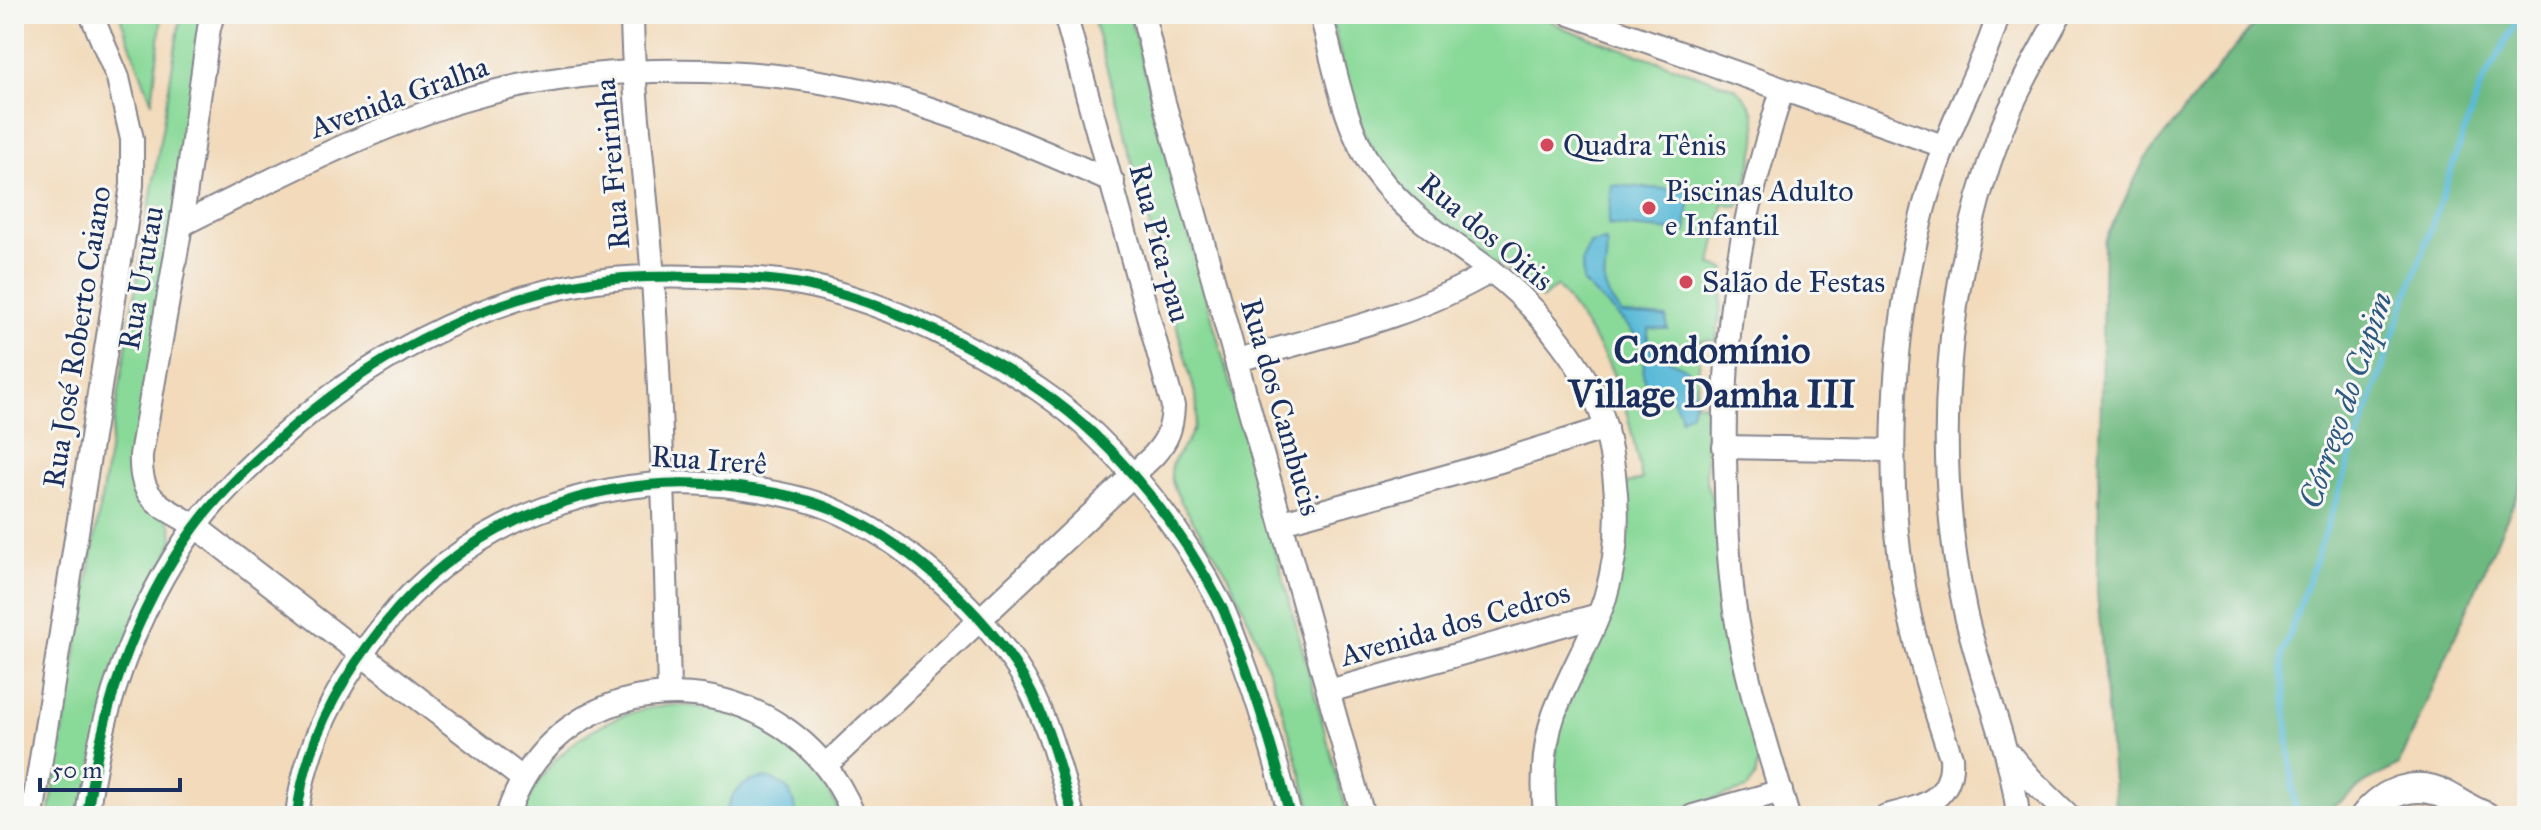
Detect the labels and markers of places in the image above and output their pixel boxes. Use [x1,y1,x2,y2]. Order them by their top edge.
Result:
place label: Quadra Tênis [1563,127,1726,163]
marker: Quadra Tênis [1538,136,1556,154]
place label: Piscinas Adulto e Infantil [1665,173,1854,243]
marker: Piscinas Adulto e Infantil [1640,199,1658,217]
place label: Salão de Festas [1702,264,1885,300]
marker: Salão de Festas [1677,273,1695,291]

